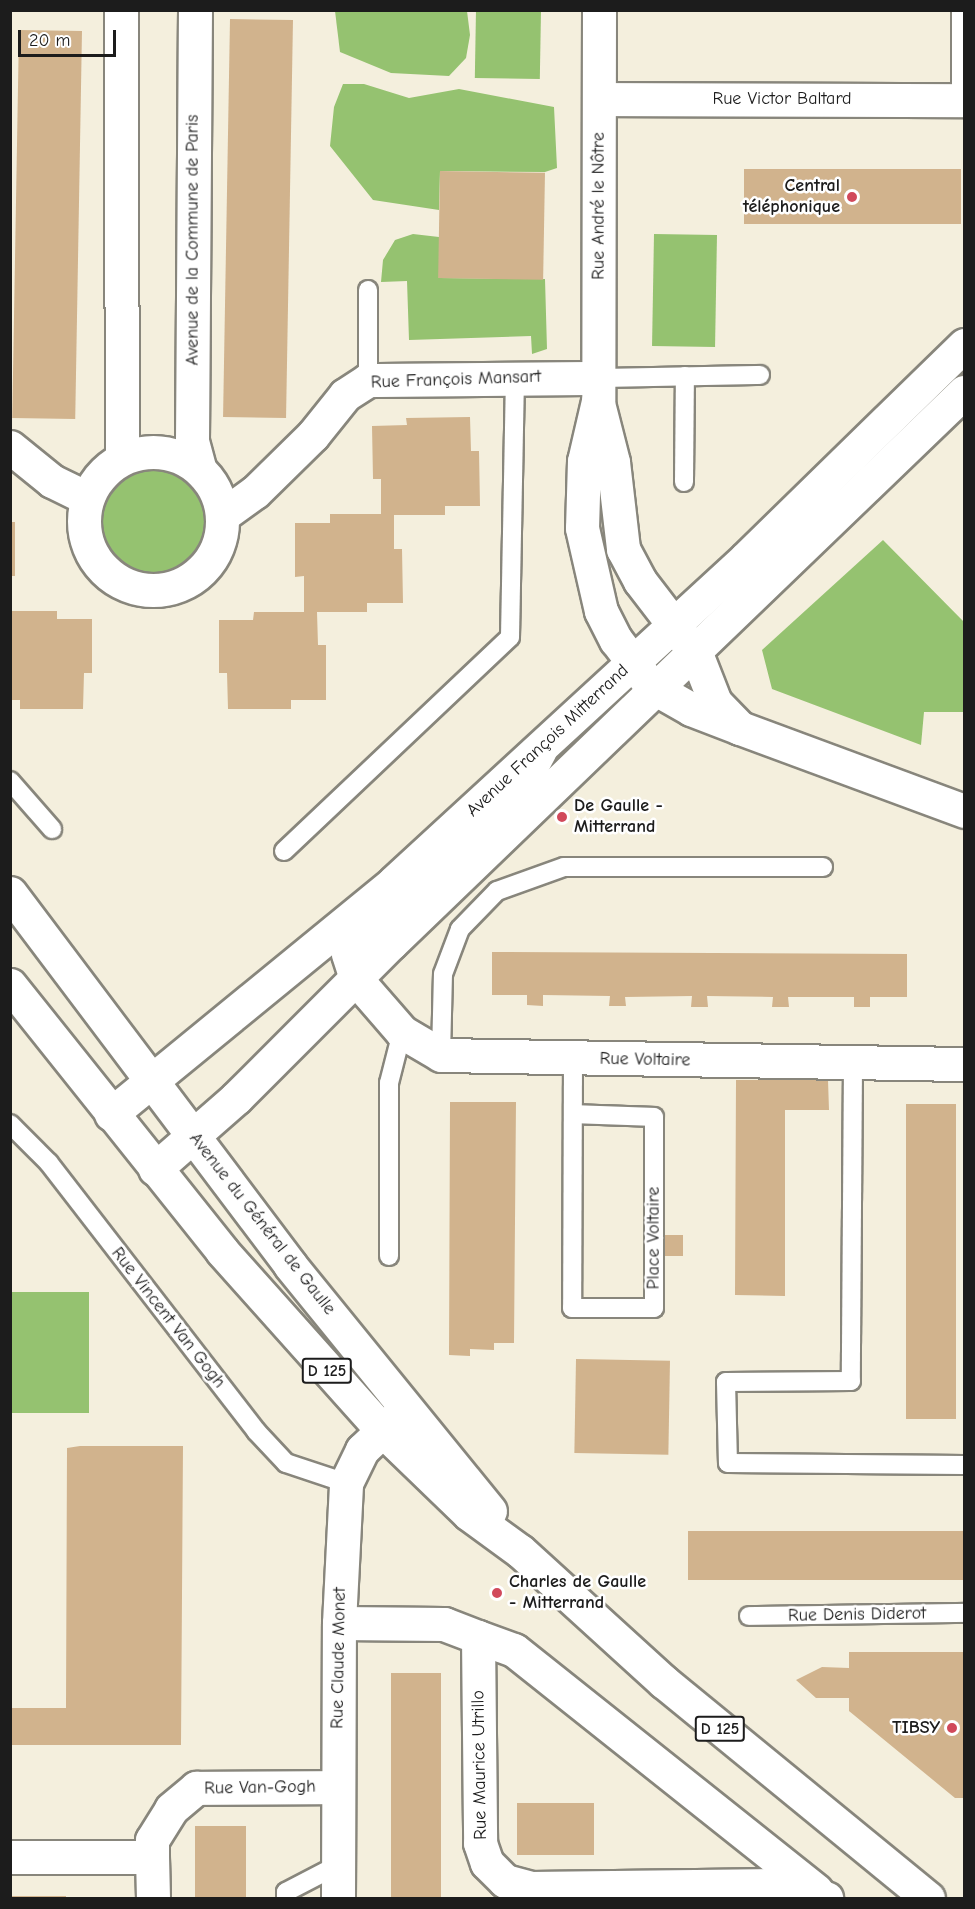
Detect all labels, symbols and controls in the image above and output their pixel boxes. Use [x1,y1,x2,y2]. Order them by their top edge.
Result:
scale bar [21,18,118,56]
text: 20 m [29,30,70,51]
street label: Rue Victor Baltard [712,88,852,110]
street label: Avenue de la Commune de Paris [182,114,204,366]
street label: Rue André le Nôtre [588,132,610,280]
place label: Central téléphonique [743,176,840,219]
marker: Central téléphonique [845,190,859,204]
street label: Rue François Mansart [370,366,542,394]
street label: Avenue François Mitterrand [462,660,634,822]
place label: De Gaulle - Mitterrand [574,796,663,838]
marker: De Gaulle - Mitterrand [555,810,569,824]
street label: Rue Voltaire [599,1048,691,1072]
street label: Avenue du Général de Gaulle [184,1129,340,1319]
street label: Place Voltaire [643,1187,665,1289]
street label: Rue Vincent Van Gogh [106,1243,230,1393]
road number: D 125 [302,1358,352,1384]
place label: Charles de Gaulle - Mitterrand [509,1572,646,1614]
marker: Charles de Gaulle - Mitterrand [490,1586,504,1600]
street label: Rue Claude Monet [327,1587,351,1729]
street label: Rue Denis Diderot [788,1603,926,1627]
street label: Rue Maurice Utrillo [468,1690,492,1840]
road number: D 125 [694,1716,746,1742]
place label: TIBSY [892,1717,940,1739]
marker: TIBSY [945,1721,959,1735]
street label: Rue Van-Gogh [204,1776,316,1800]

